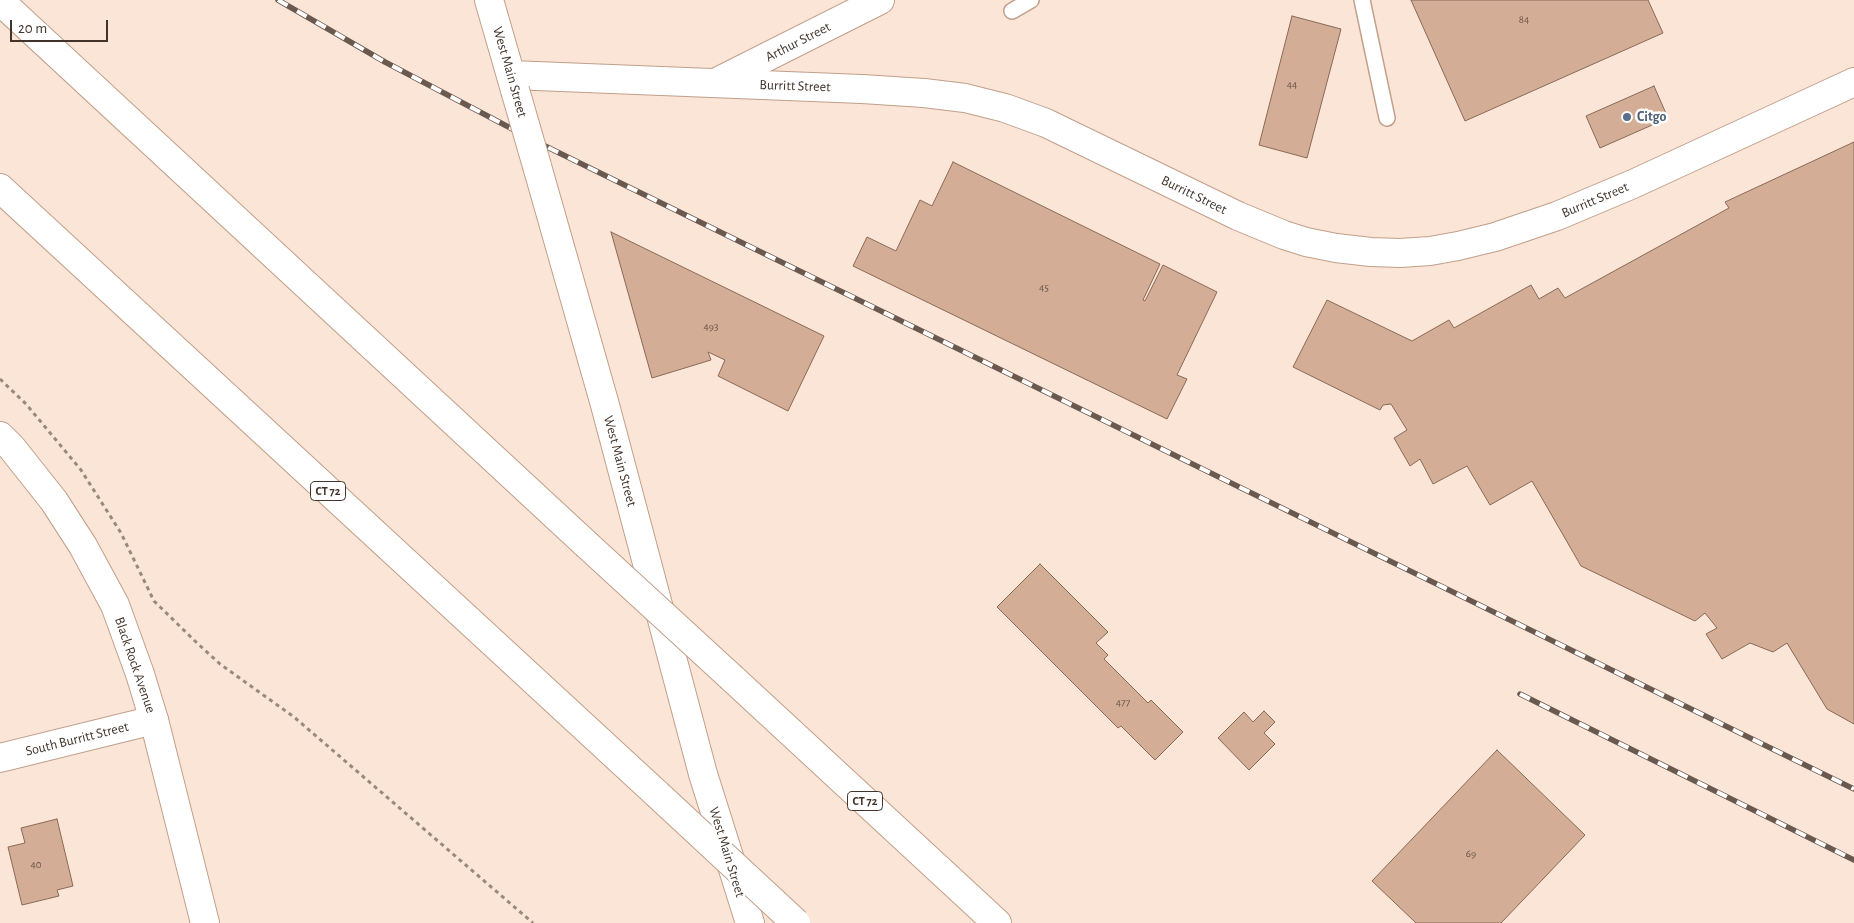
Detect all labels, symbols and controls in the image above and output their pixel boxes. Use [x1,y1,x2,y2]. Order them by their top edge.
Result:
scale bar [12,10,110,42]
house number: 84 [1519,13,1529,27]
street label: Arthur Street [763,18,833,66]
text: 20 m [18,21,47,36]
street label: West Main Street [489,25,531,119]
street label: Burritt Street [759,76,831,96]
house number: 44 [1287,78,1297,92]
place label: Citgo [1637,109,1666,125]
marker: Citgo [1621,111,1633,123]
street label: Burritt Street [1158,172,1230,218]
street label: Burritt Street [1559,178,1631,222]
house number: 45 [1039,281,1049,295]
house number: 493 [704,320,718,334]
street label: West Main Street [600,414,640,508]
road number: CT 72 [310,482,346,501]
street label: Black Rock Avenue [111,615,159,715]
house number: 477 [1116,696,1130,710]
street label: South Burritt Street [24,718,130,760]
road number: CT 72 [848,791,882,810]
street label: West Main Street [705,805,749,899]
house number: 69 [1466,847,1476,861]
house number: 40 [30,858,42,872]

